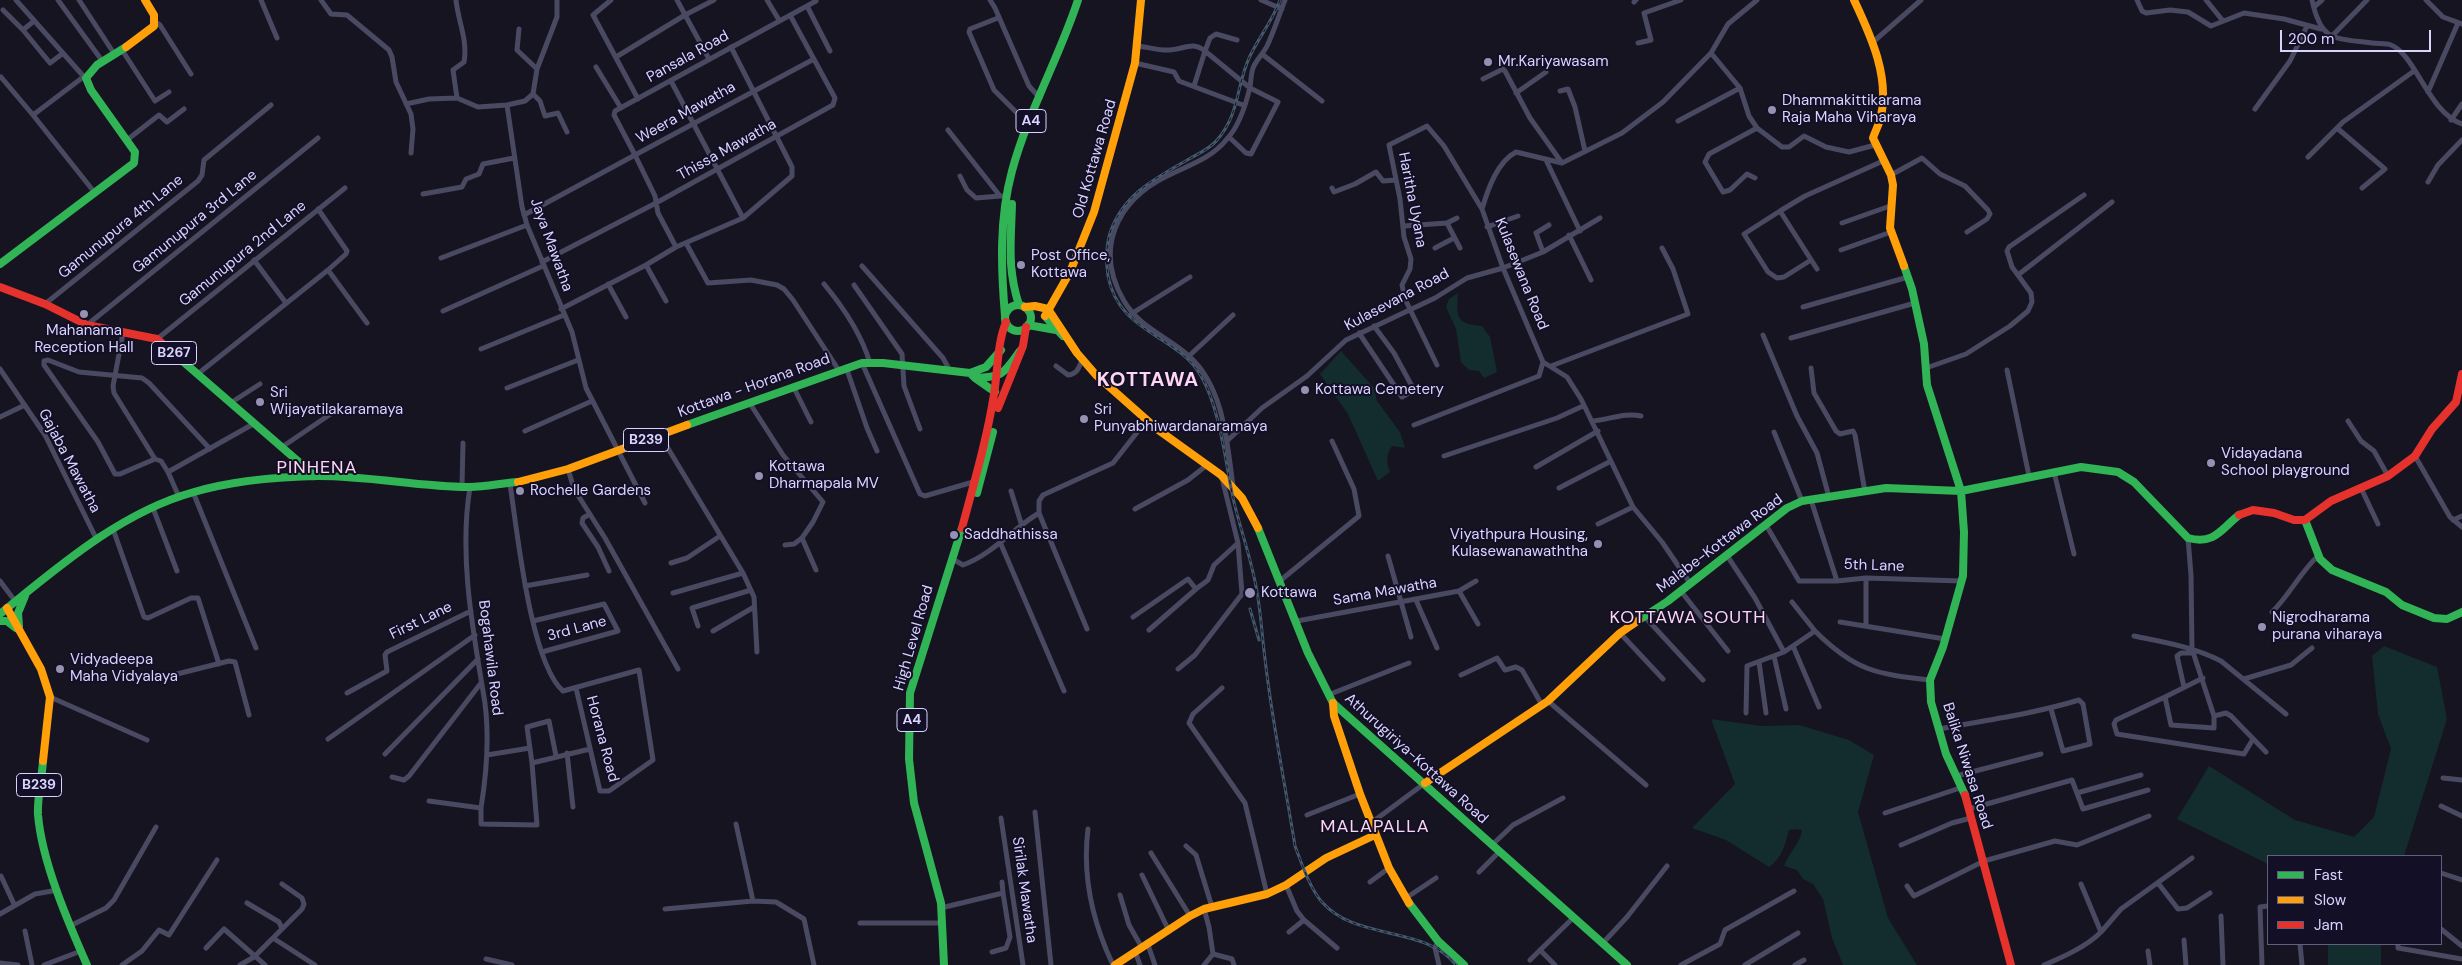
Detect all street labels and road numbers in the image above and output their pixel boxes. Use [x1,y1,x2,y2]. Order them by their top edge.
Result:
street label: Pansala Road [644,27,732,87]
street label: Weera Mawatha [633,78,739,148]
street label: Old Kottawa Road [1069,97,1121,221]
road number: A4 [1016,110,1046,132]
street label: Thissa Mawatha [674,115,780,185]
street label: Haritha Uyana [1394,151,1430,249]
street label: Gamunupura 3rd Lane [129,166,261,278]
street label: Gamunupura 4th Lane [55,171,187,283]
street label: Jaya Mawatha [526,196,576,294]
street label: Gamunupura 2nd Lane [176,197,310,311]
street label: Kulasewana Road [1490,215,1552,333]
street label: Kulasevana Road [1342,265,1452,335]
road number: B267 [152,342,196,364]
street label: Kottawa - Horana Road [675,350,833,422]
street label: Gajaba Mawatha [34,406,104,516]
road number: B239 [624,428,668,452]
street label: Malabe-Kottawa Road [1653,491,1787,597]
street label: 5th Lane [1843,556,1905,576]
street label: Sama Mawatha [1332,574,1438,610]
street label: High Level Road [890,583,938,693]
street label: First Lane [387,598,455,644]
street label: Bogahawila Road [474,599,506,717]
street label: 3rd Lane [545,612,609,646]
street label: Athurugiriya-Kottawa Road [1341,690,1491,828]
street label: Horana Road [582,694,622,784]
street label: Balika Niwasa Road [1938,701,1996,831]
road number: A4 [897,708,927,732]
road number: B239 [16,774,62,796]
street label: Sirilak Mawatha [1008,836,1040,944]

